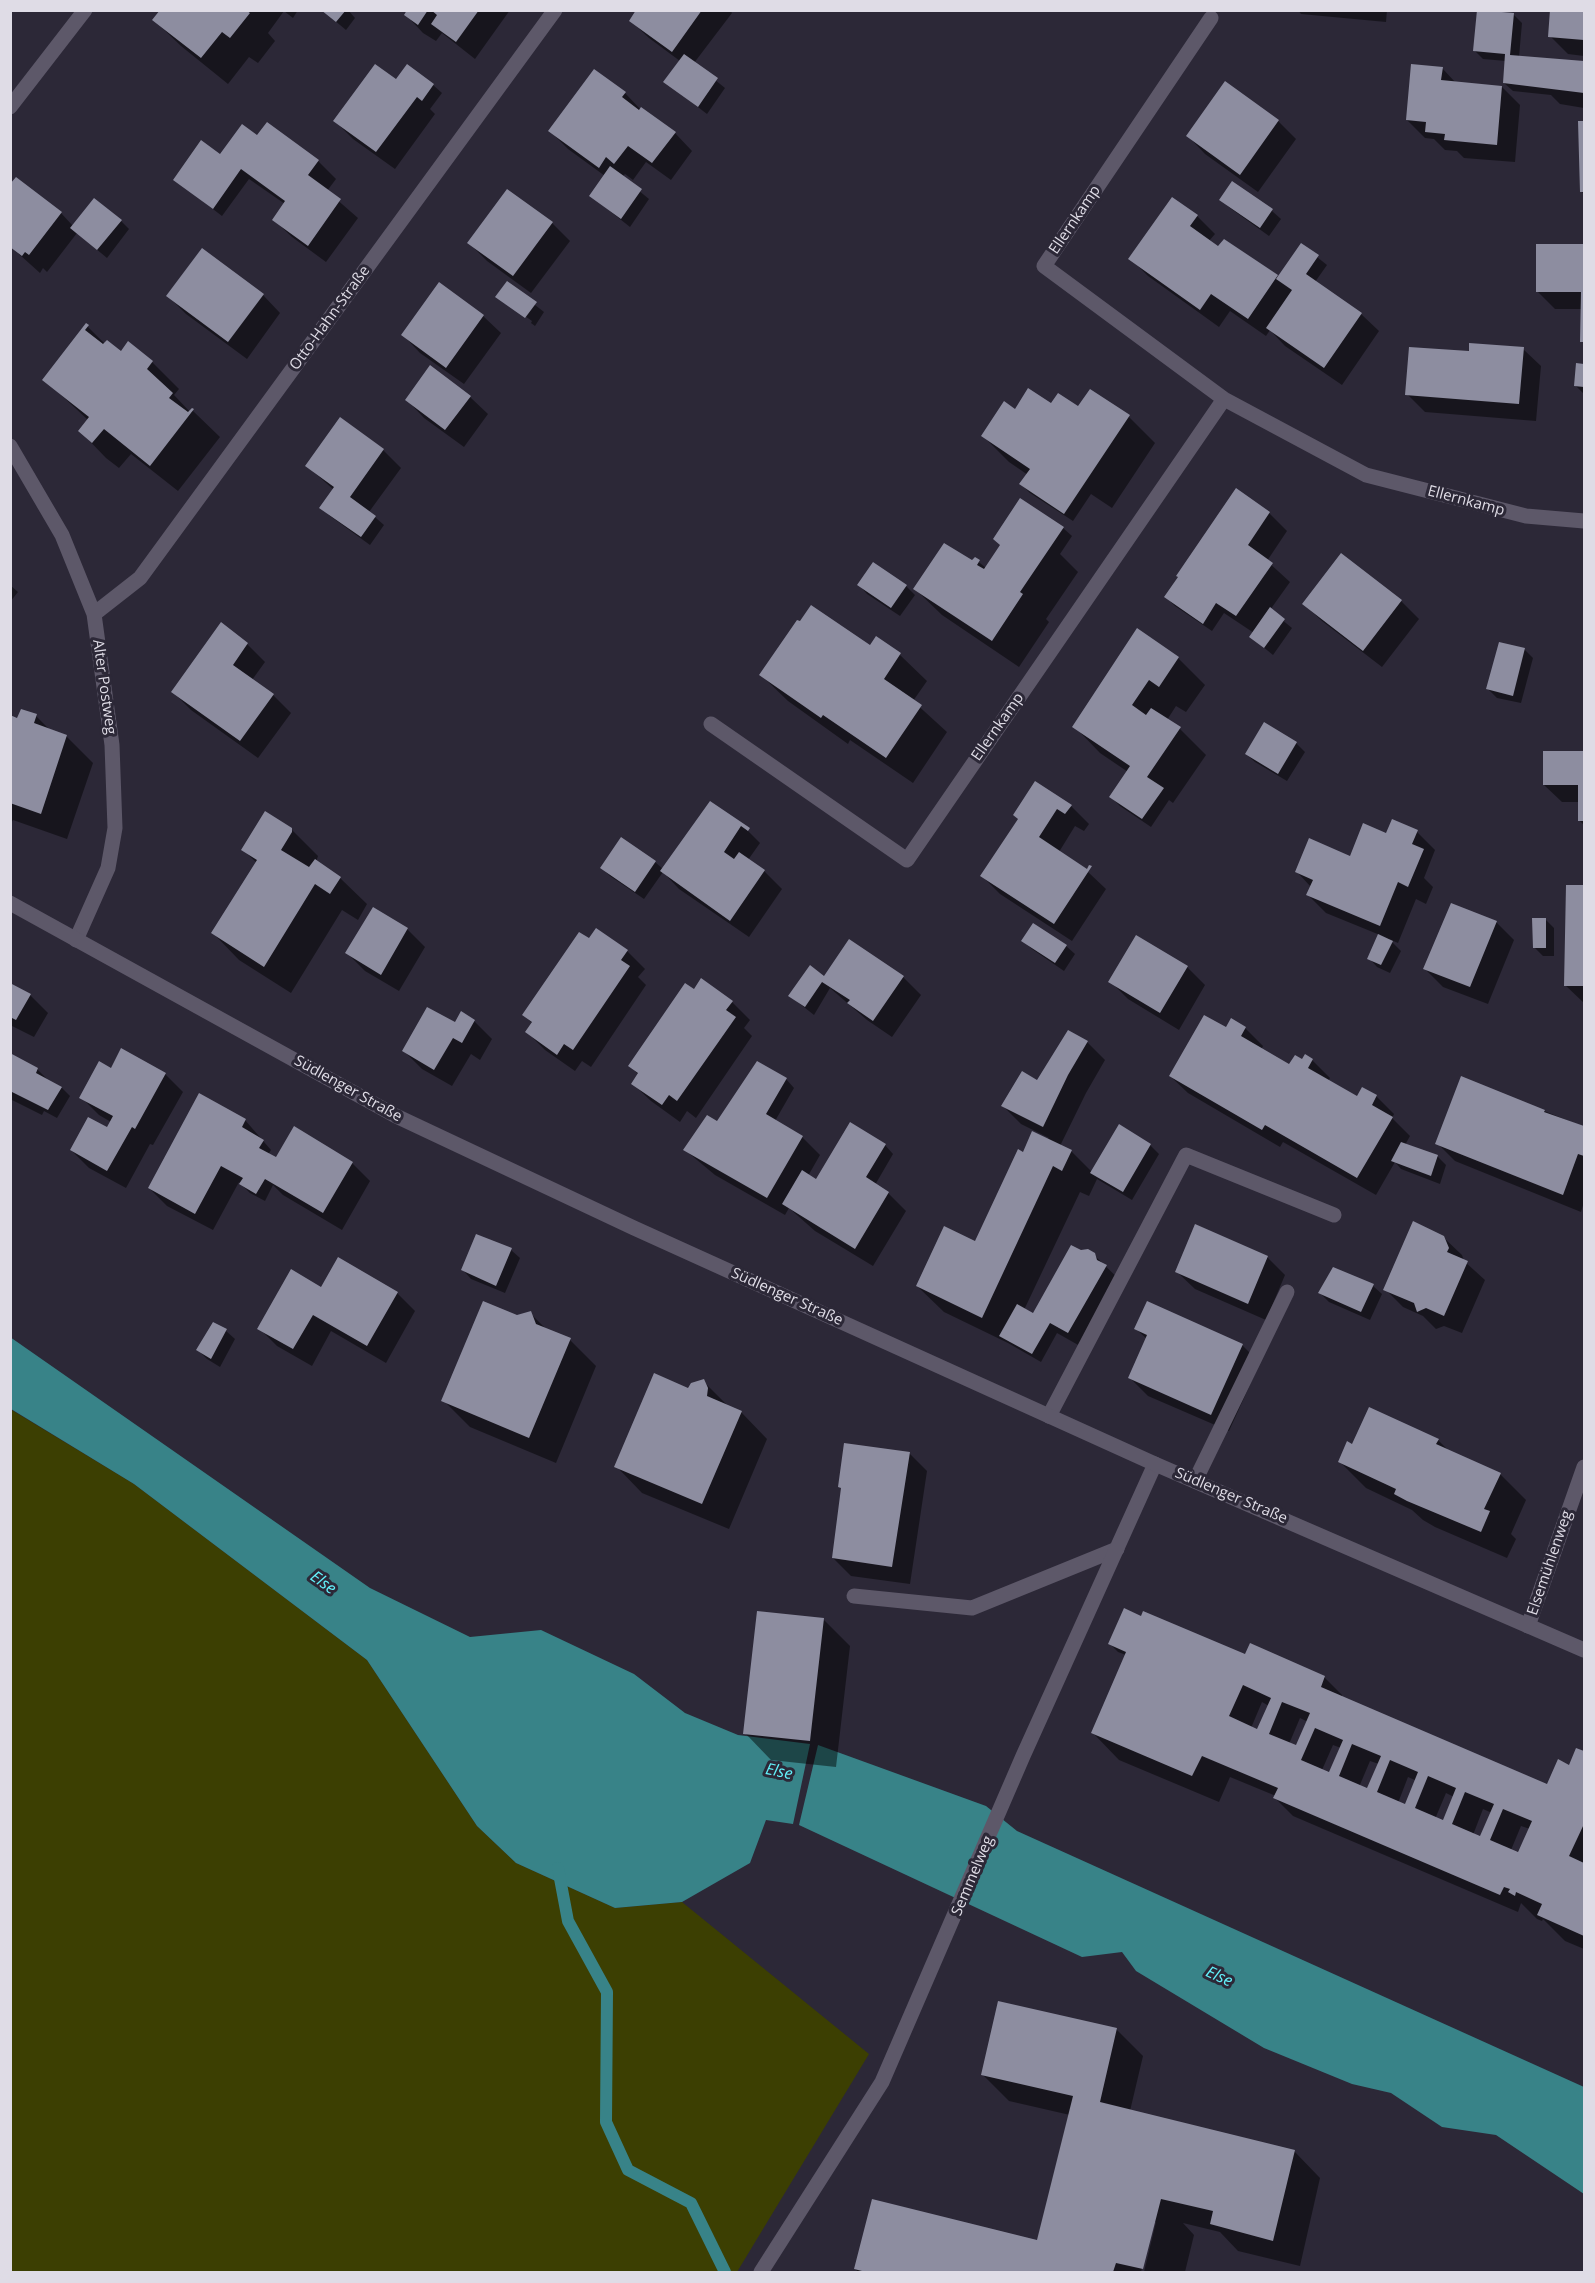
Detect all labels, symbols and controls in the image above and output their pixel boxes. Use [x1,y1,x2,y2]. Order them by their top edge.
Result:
street label: Ellernkamp [1045,182,1105,258]
street label: Otto-Hahn-Straße [286,262,374,374]
street label: Ellernkamp [1426,482,1506,520]
street label: Alter Postweg [88,638,120,736]
street label: Ellernkamp [968,690,1028,764]
street label: Südlenger Straße [291,1052,405,1126]
street label: Südlenger Straße [728,1264,846,1330]
street label: Südlenger Straße [1172,1464,1290,1528]
street label: Elsemühlenweg [1524,1508,1576,1618]
water label: Else [306,1567,340,1599]
water label: Else [764,1760,794,1784]
street label: Semmelweg [948,1833,998,1919]
water label: Else [1203,1963,1235,1991]

